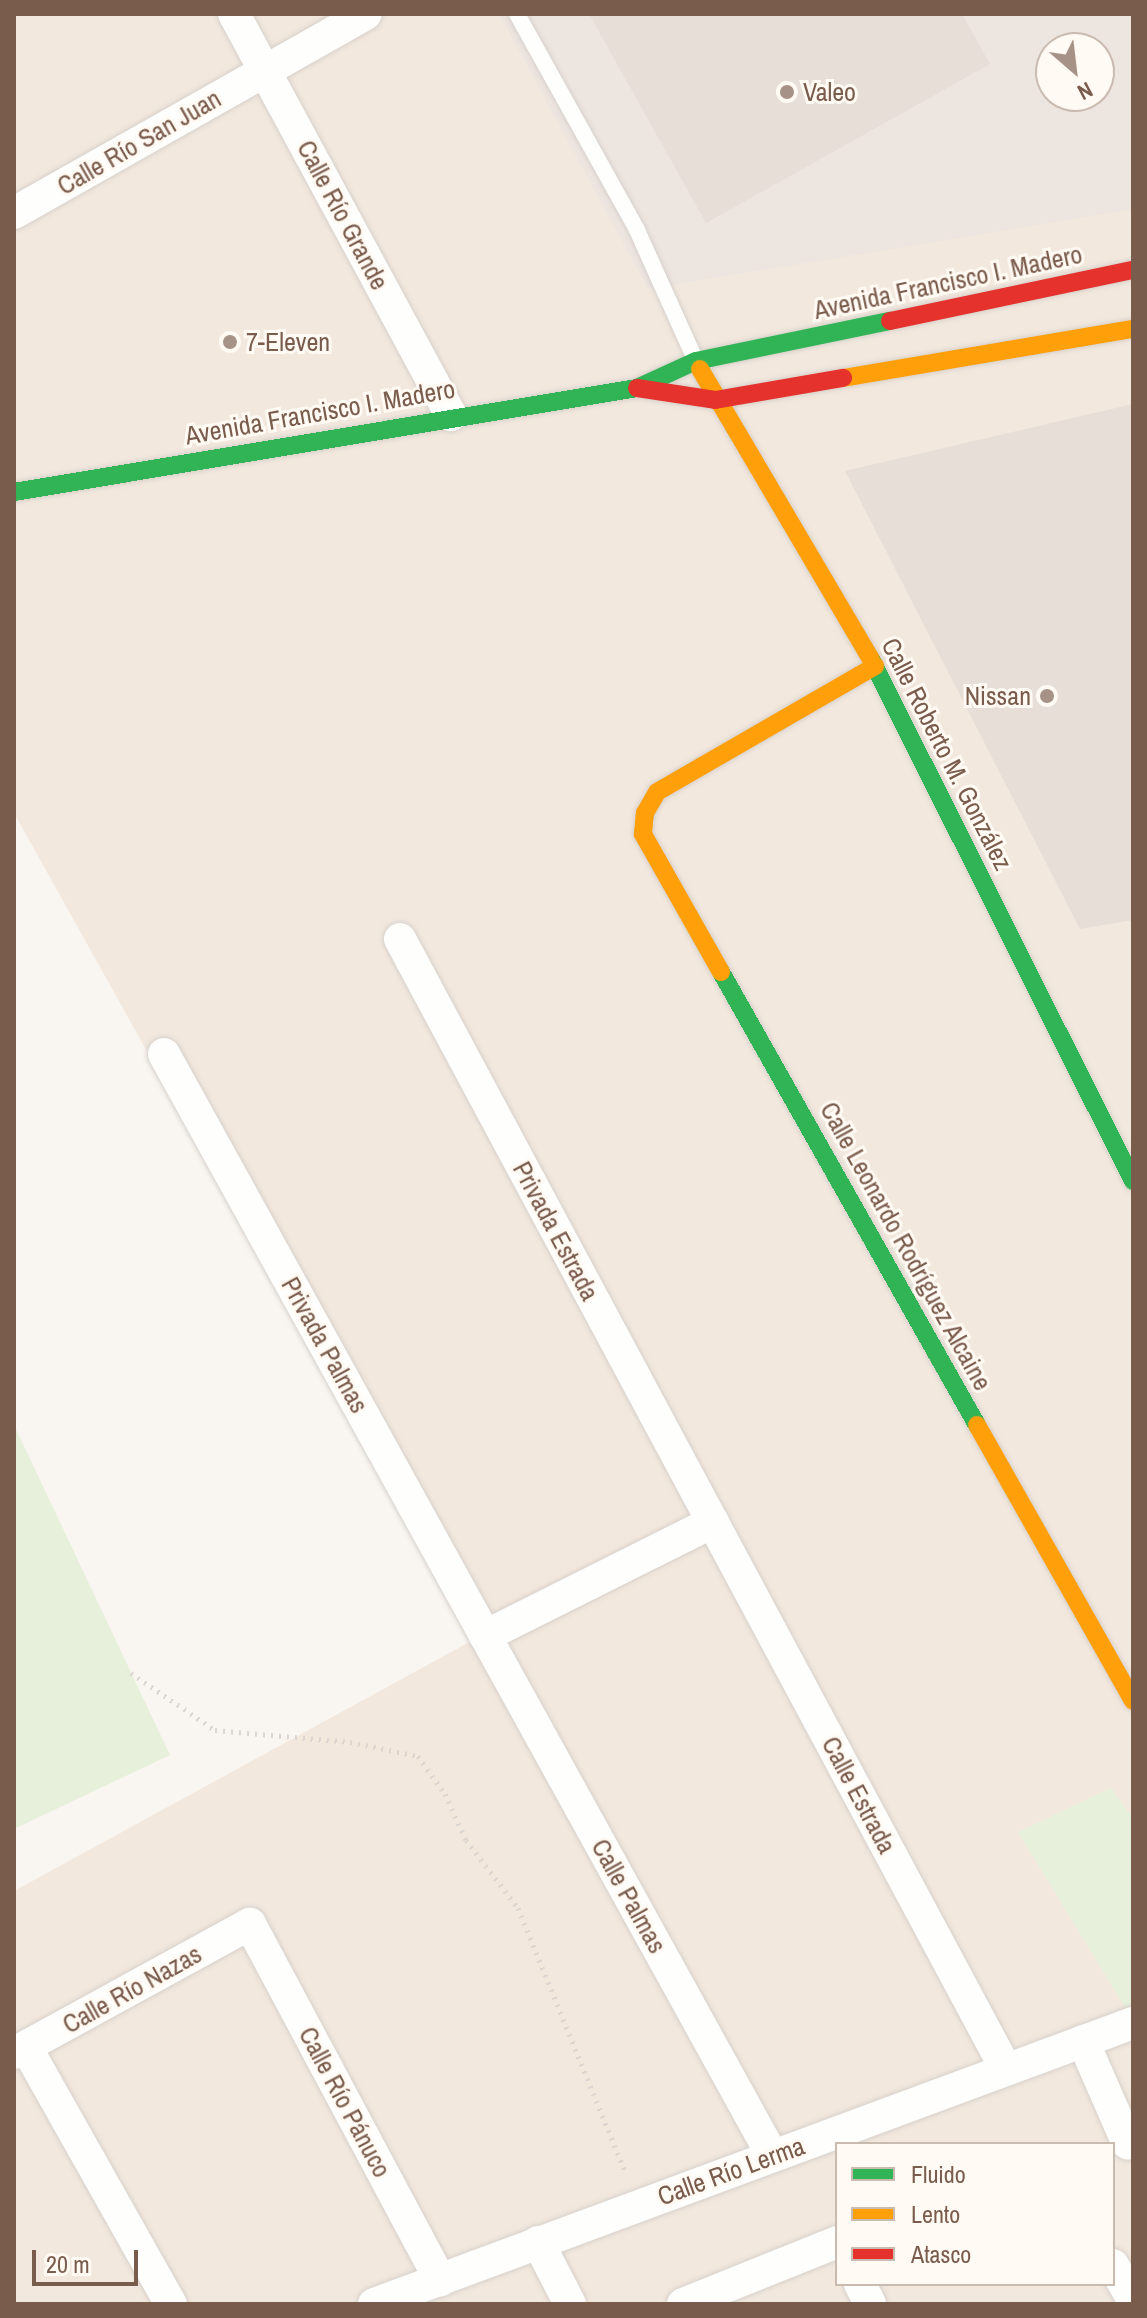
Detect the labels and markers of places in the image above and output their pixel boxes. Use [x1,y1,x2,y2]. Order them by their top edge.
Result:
place label: Valeo [803,76,856,108]
marker: Valeo [778,83,796,101]
place label: 7-Eleven [246,326,330,358]
marker: 7-Eleven [221,333,239,351]
place label: Nissan [965,680,1031,712]
marker: Nissan [1038,687,1056,705]

